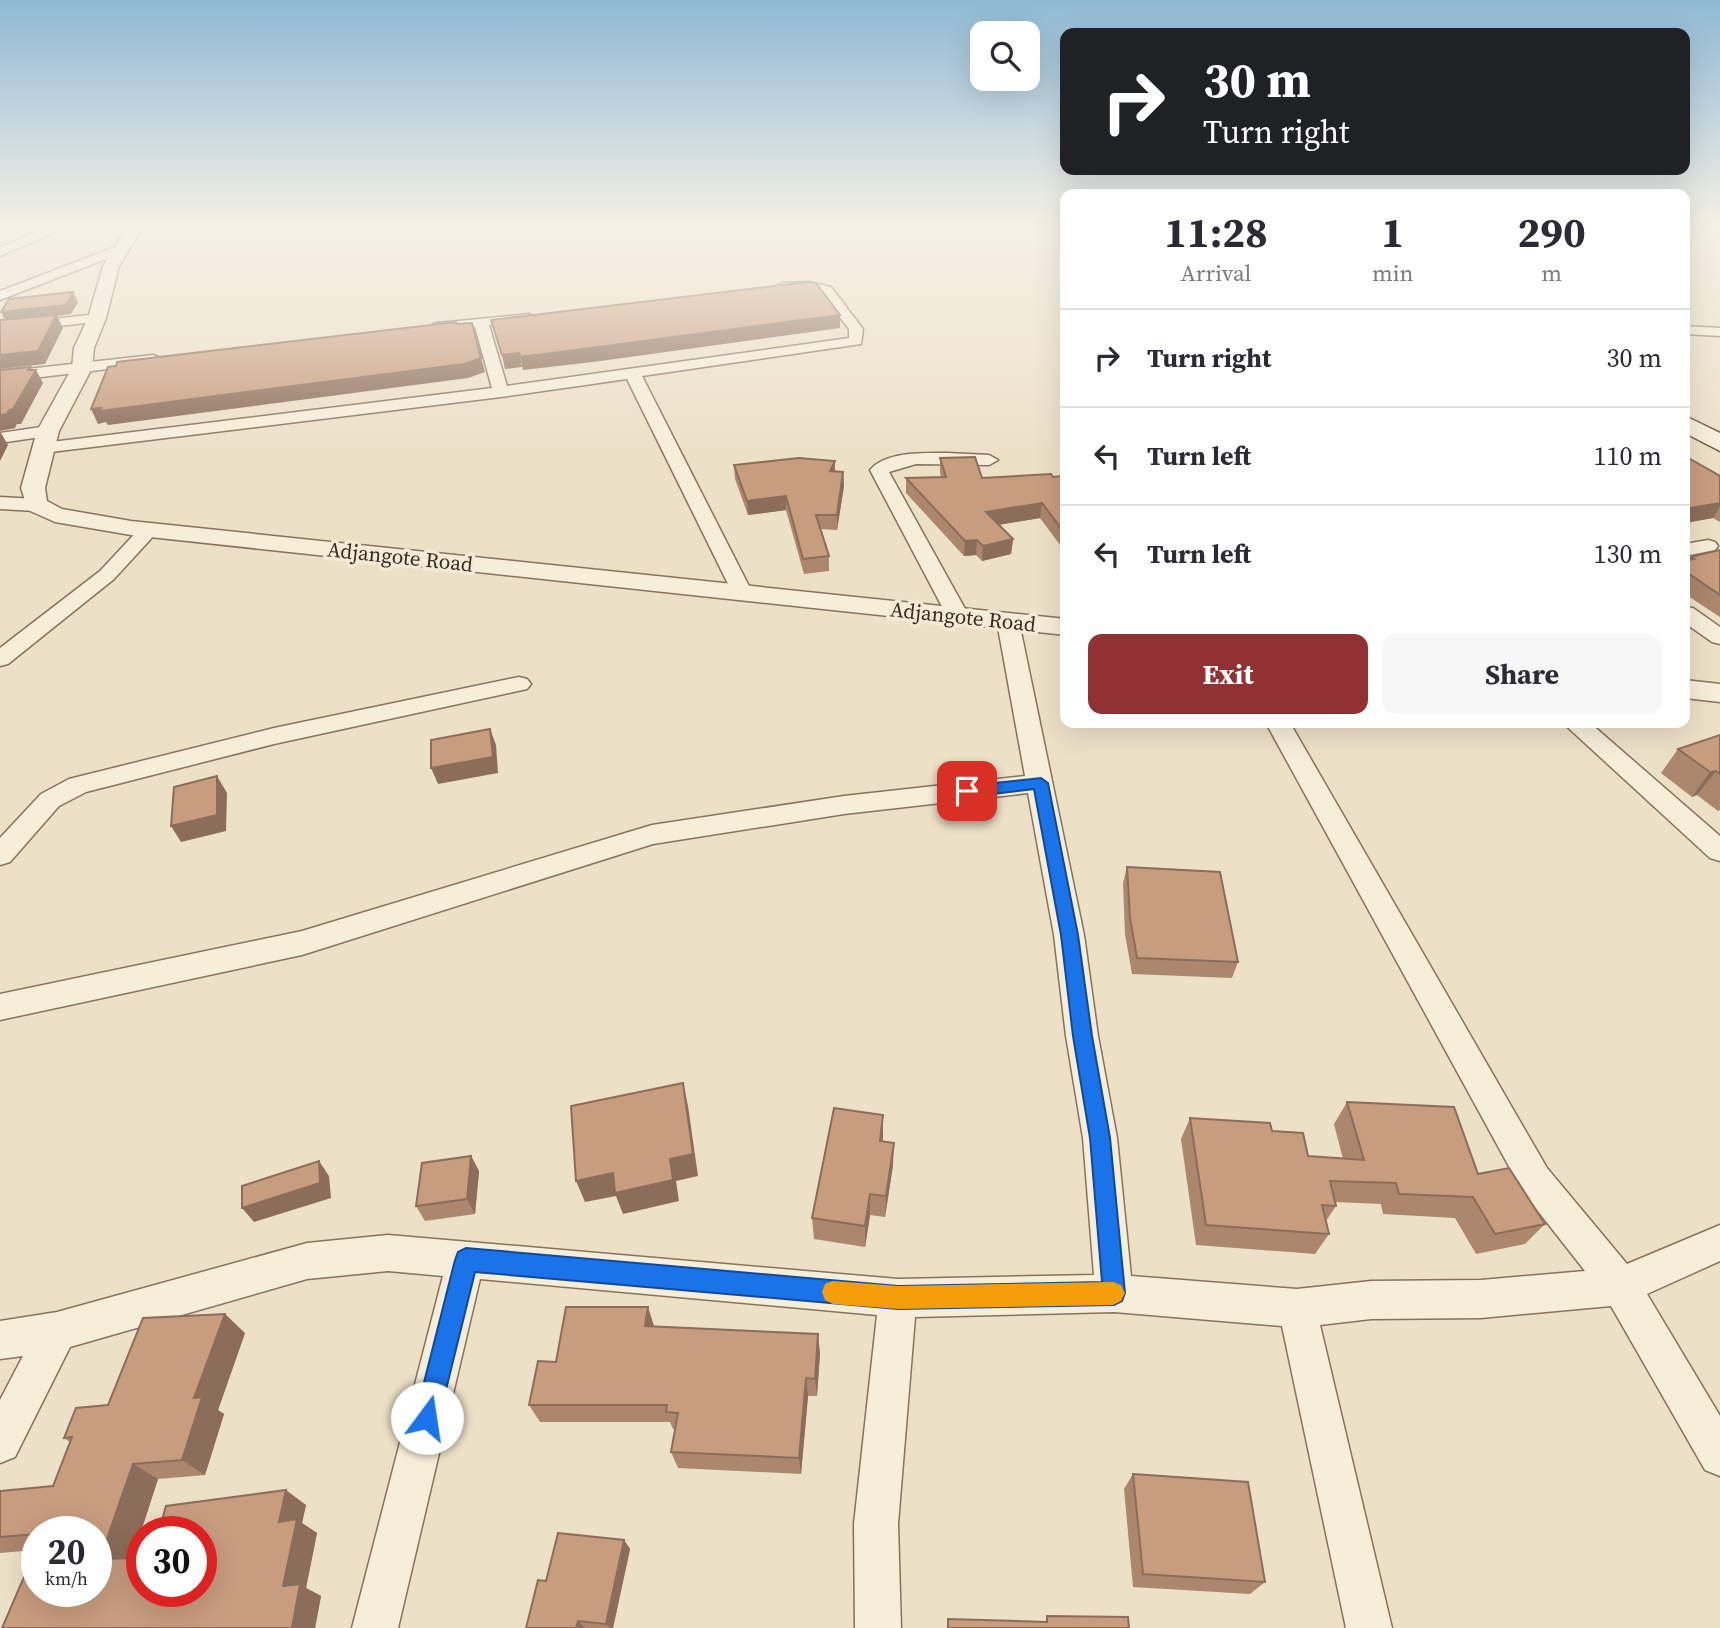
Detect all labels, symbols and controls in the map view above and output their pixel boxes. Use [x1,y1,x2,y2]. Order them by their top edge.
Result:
map controls [970,21,1040,91]
button: search [970,21,1040,91]
text: 30 m [1203,46,1311,113]
icon: right [1088,56,1179,147]
text: Turn right [1203,110,1349,154]
text: 11:28 [1164,203,1268,261]
text: 1 [1381,203,1404,261]
text: 290 [1518,203,1586,261]
text: Arrival [1180,257,1251,289]
text: min [1372,257,1413,289]
text: m [1541,257,1562,289]
icon: right [1088,339,1126,377]
text: Turn right [1147,340,1271,376]
text: 30 m [1607,340,1662,376]
icon: left [1088,437,1126,475]
text: Turn left [1147,438,1251,474]
text: 110 m [1594,438,1662,474]
street label: Adjangote Road [326,534,475,579]
icon: left [1088,535,1126,573]
text: Turn left [1147,536,1251,572]
text: 130 m [1594,536,1662,572]
street label: Adjangote Road [889,594,1038,639]
button: Exit [1088,634,1368,714]
button: Share [1382,634,1662,714]
pin [937,761,997,821]
icon: arrive [948,772,986,810]
position arrow [390,1381,464,1455]
speed limit sign: 30 [126,1516,217,1607]
text: 20 [48,1528,85,1576]
text: km/h [45,1566,88,1591]

